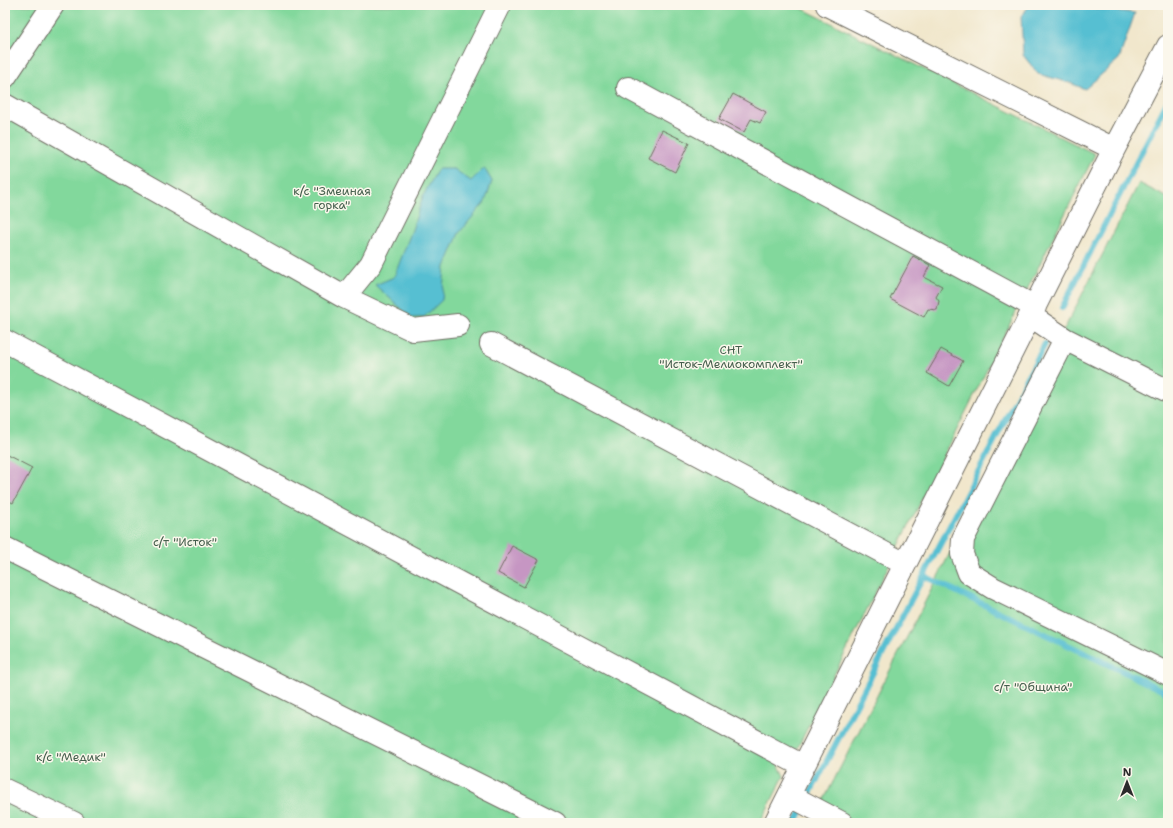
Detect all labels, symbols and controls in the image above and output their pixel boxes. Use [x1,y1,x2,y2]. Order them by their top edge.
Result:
park label: к/с "Змеиная горка" [293,183,371,213]
park label: СНТ "Исток-Мелиокомплект" [659,342,803,372]
park label: с/т "Исток" [153,534,217,550]
park label: с/т "Община" [994,679,1072,695]
park label: к/с "Медик" [36,749,106,765]
north arrow [1107,762,1147,802]
text: N [1123,765,1132,780]

